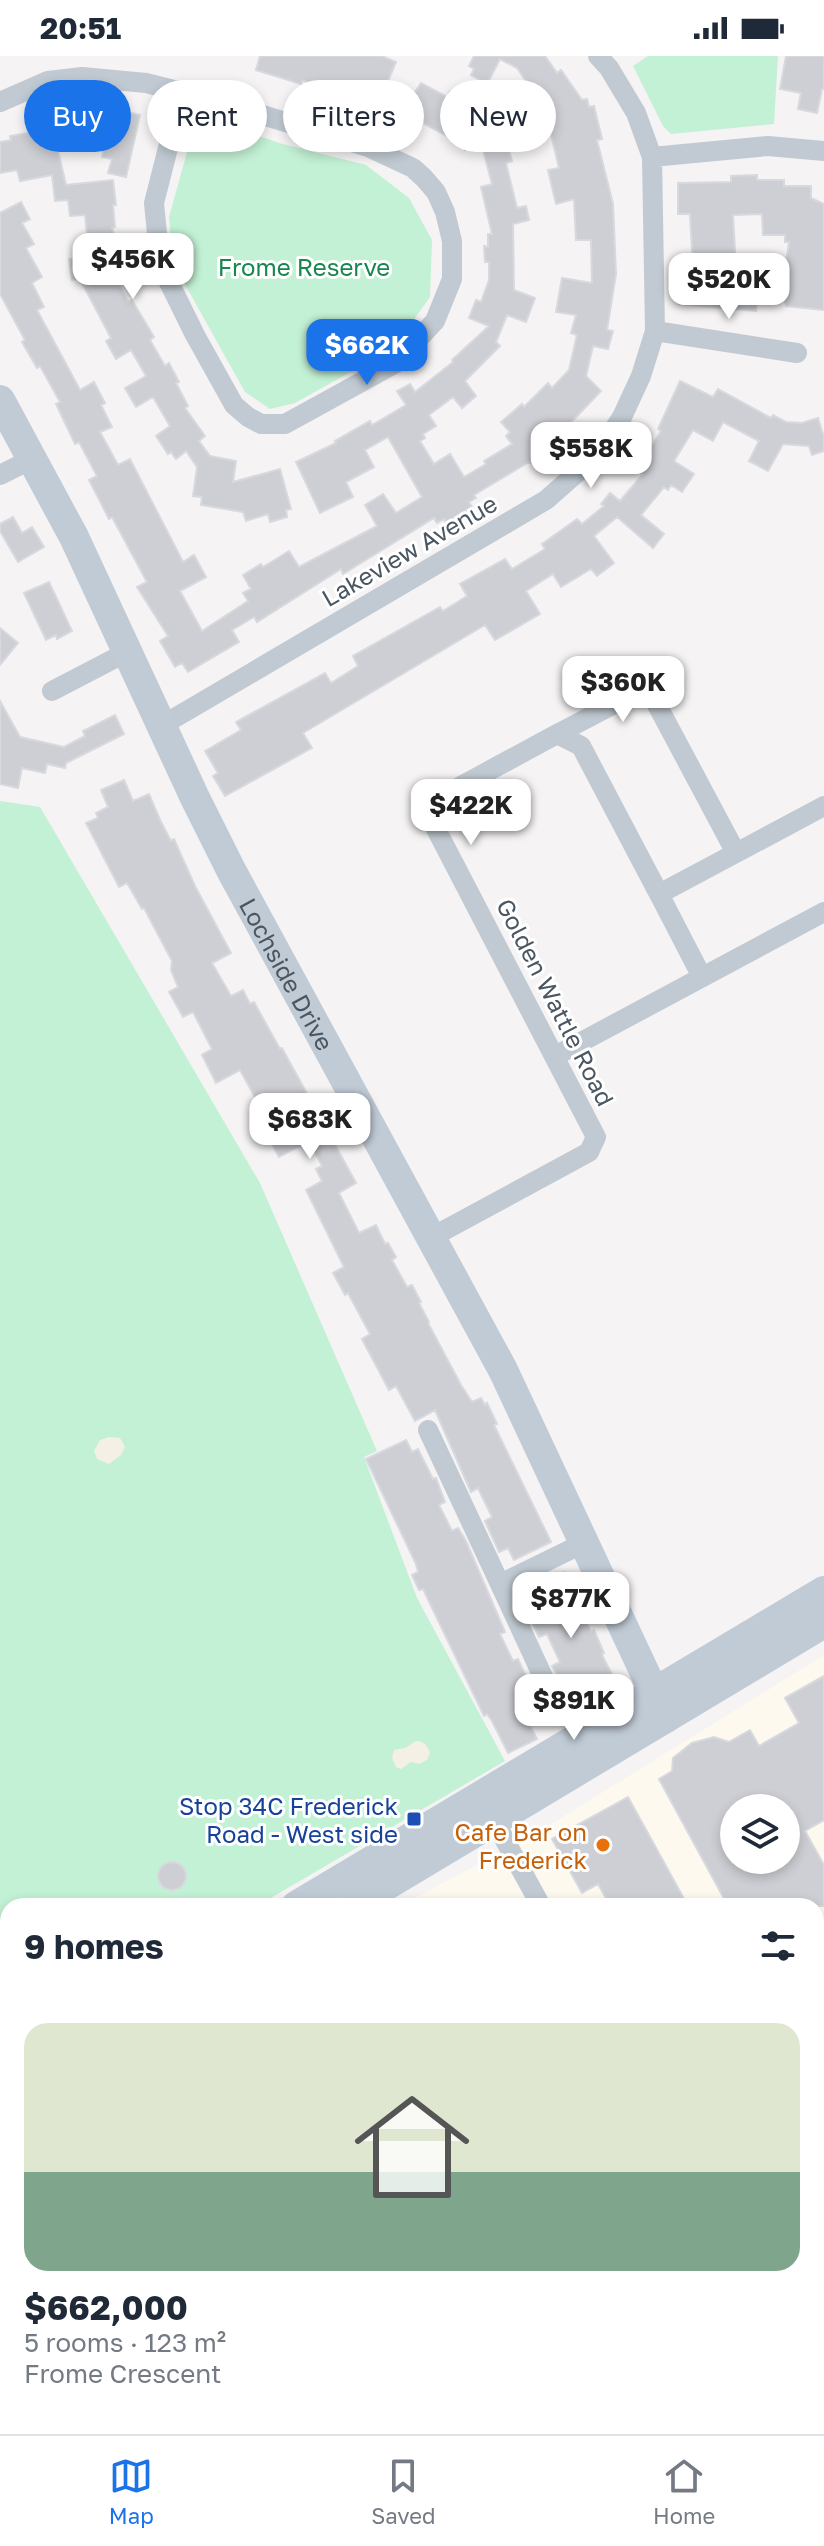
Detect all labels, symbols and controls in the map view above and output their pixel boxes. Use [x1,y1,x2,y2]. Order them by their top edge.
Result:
text: 20:51 [40,10,121,46]
chip: Buy [24,80,131,152]
chip: Rent [147,80,267,152]
chip: Filters [283,80,424,152]
chip: New [440,80,556,152]
pin: $456K [77,233,189,301]
text: $456K [91,243,175,274]
park label: Frome Reserve [218,252,390,281]
pin: $520K [673,253,785,321]
text: $520K [687,263,771,294]
pin: $662K [311,319,423,387]
text: $662K [324,329,410,360]
pin: $558K [535,422,647,490]
text: $558K [549,432,633,463]
street label: Lakeview Avenue [316,488,502,612]
pin: $360K [567,656,679,724]
text: $360K [580,666,666,697]
pin: $422K [415,779,527,847]
text: $422K [429,789,513,820]
street label: Lochside Drive [234,893,341,1055]
street label: Golden Wattle Road [491,894,621,1110]
pin: $683K [254,1093,366,1161]
text: $683K [267,1103,353,1134]
pin: $877K [515,1572,627,1640]
text: $877K [530,1582,612,1613]
pin: $891K [518,1674,630,1742]
text: $891K [533,1684,615,1715]
place label: Stop 34C Frederick Road - West side [179,1791,398,1848]
map controls [720,1794,800,1874]
button: layers [720,1794,800,1874]
marker: Stop 34C Frederick Road - West side [405,1810,423,1828]
place label: Cafe Bar on Frederick [455,1817,587,1874]
marker: Cafe Bar on Frederick [594,1836,612,1854]
icon: filters [756,1924,800,1968]
text: 9 homes [24,1926,164,1966]
icon: home [340,2075,484,2219]
text: $662,000 [24,2287,188,2327]
text: 5 rooms · 123 m² [24,2327,226,2358]
text: Frome Crescent [24,2358,221,2389]
tab: Map [109,2454,154,2529]
tab: Saved [371,2454,435,2529]
tab: Home [653,2454,715,2529]

